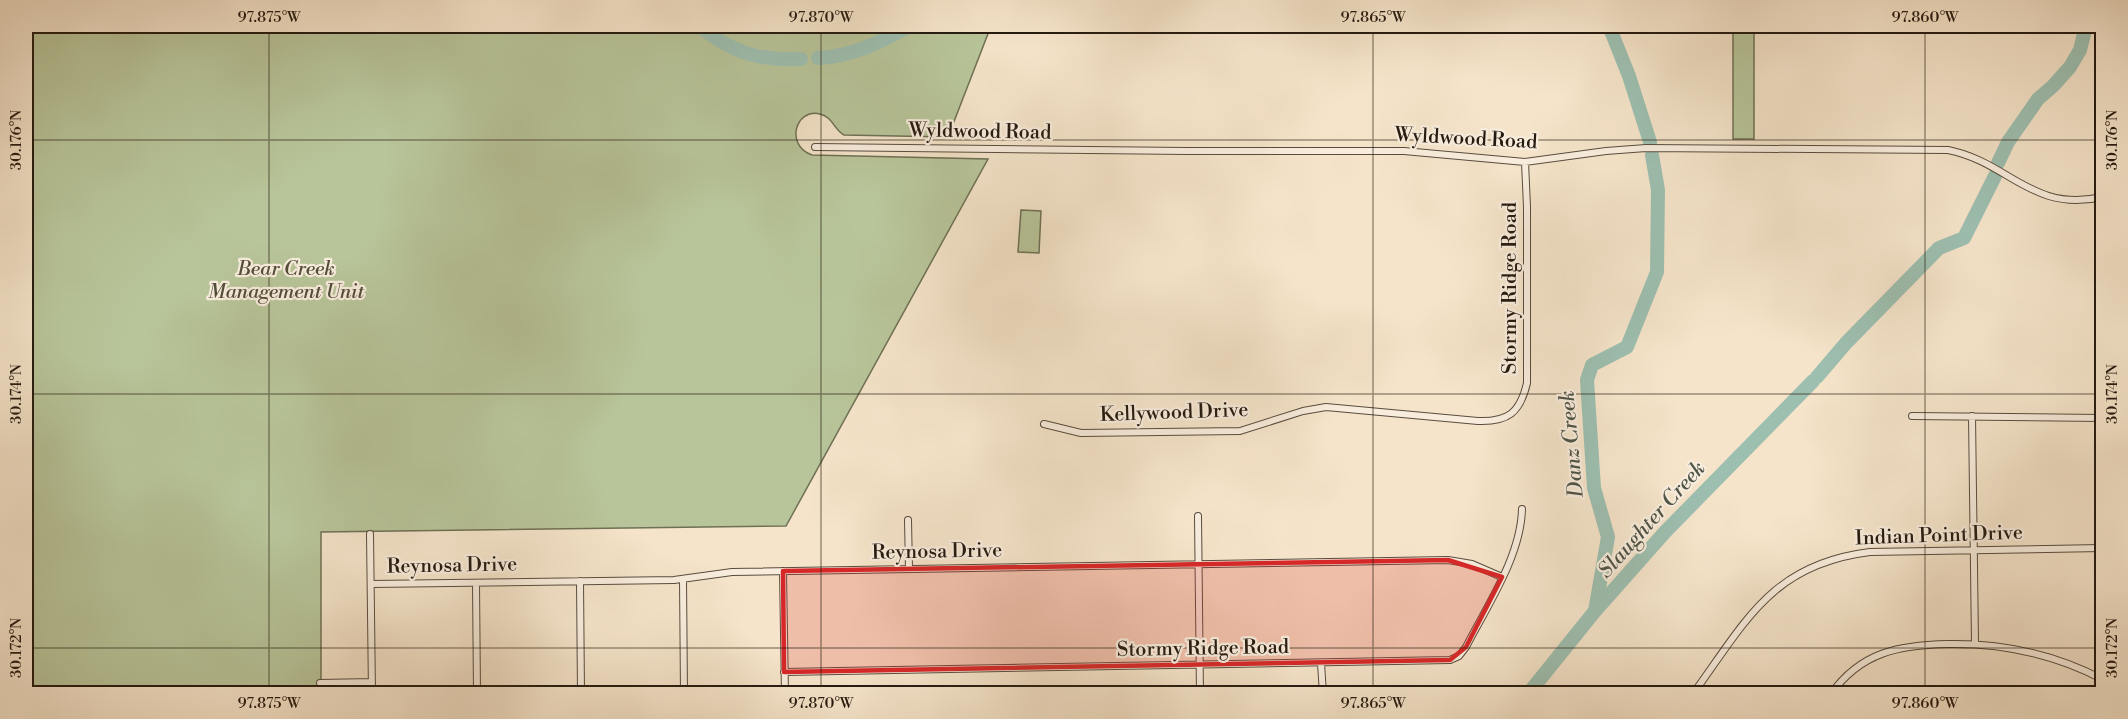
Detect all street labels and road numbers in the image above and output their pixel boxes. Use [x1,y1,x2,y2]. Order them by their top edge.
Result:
street label: Wyldwood Road [907,118,1052,146]
street label: Wyldwood Road [1393,123,1539,155]
street label: Stormy Ridge Road [1498,201,1523,374]
street label: Kellywood Drive [1099,398,1249,428]
street label: Indian Point Drive [1855,521,2023,551]
street label: Reynosa Drive [872,538,1002,566]
street label: Reynosa Drive [387,552,517,580]
street label: Stormy Ridge Road [1117,635,1290,663]

